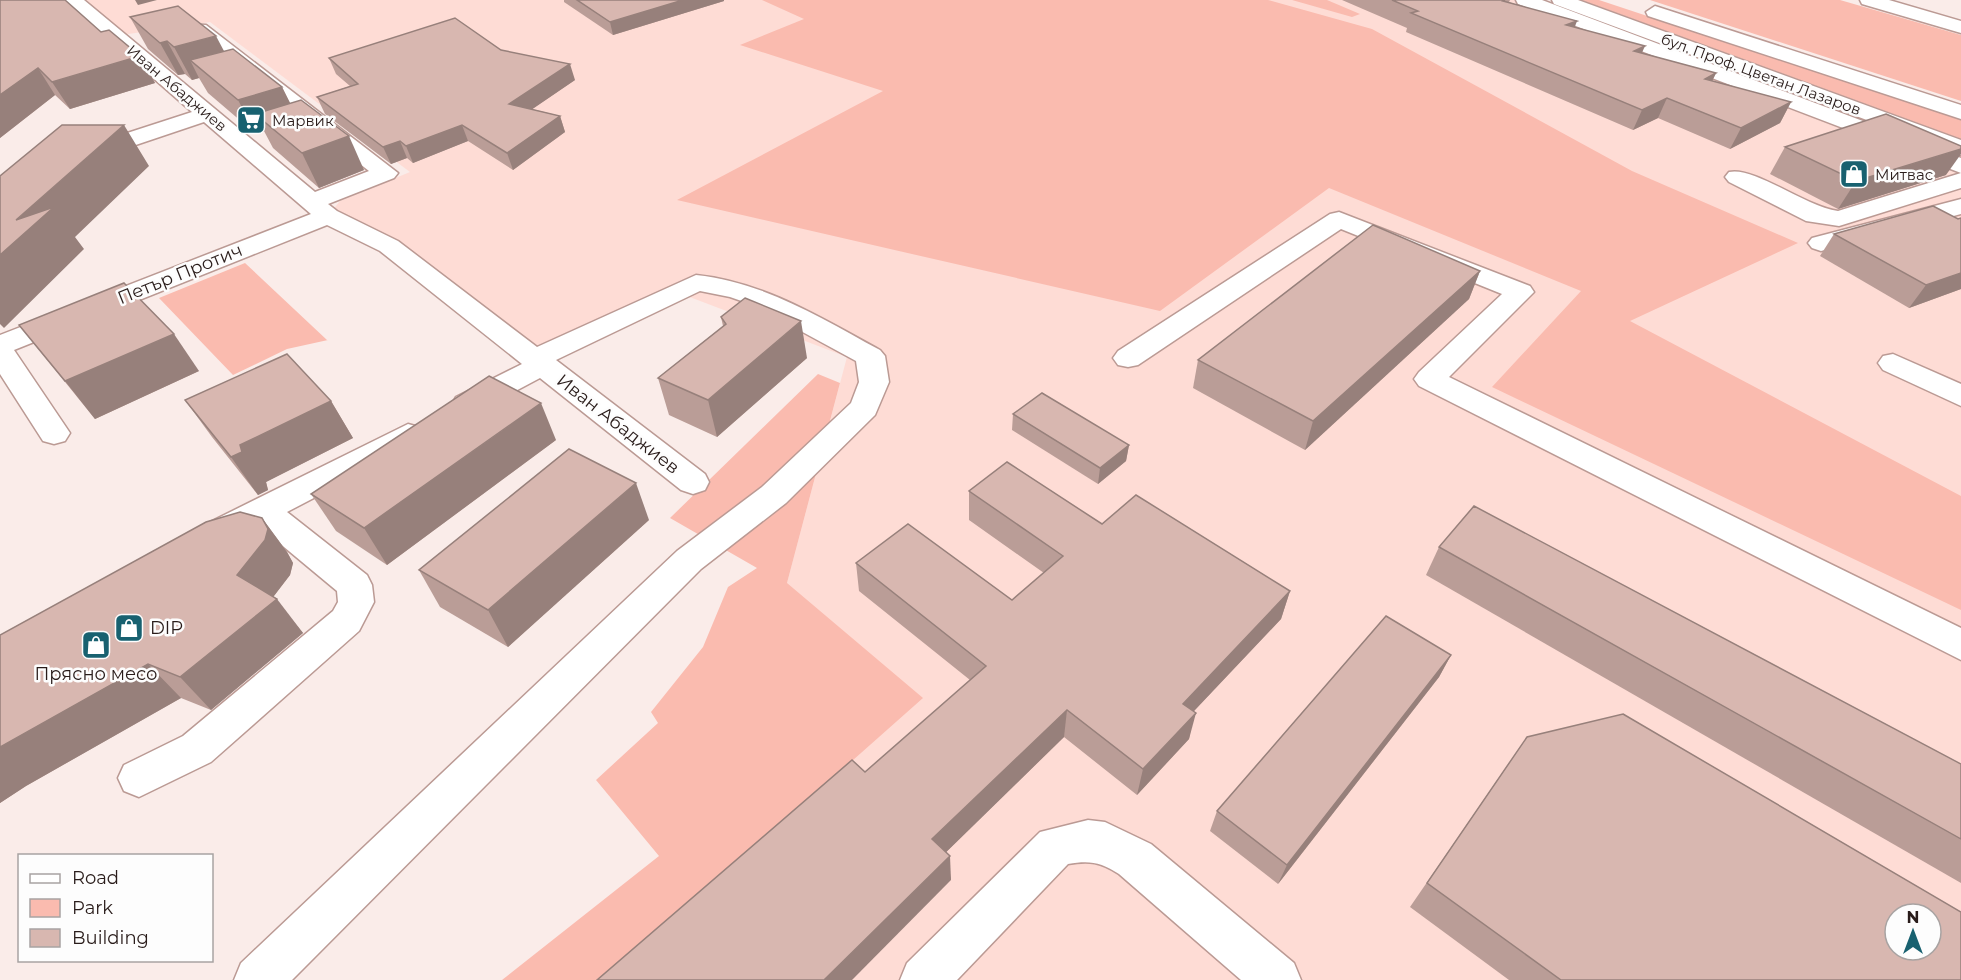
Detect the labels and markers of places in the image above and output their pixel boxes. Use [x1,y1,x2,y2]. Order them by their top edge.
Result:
supermarket icon: Марвик [235,104,267,136]
place label: Марвик [272,111,334,130]
shop icon: Митвас [1838,158,1870,190]
place label: Митвас [1875,165,1933,184]
shop icon: DIP [113,612,145,644]
place label: DIP [150,617,183,639]
shop icon: Прясно месо [80,629,112,661]
place label: Прясно месо [34,663,158,685]

